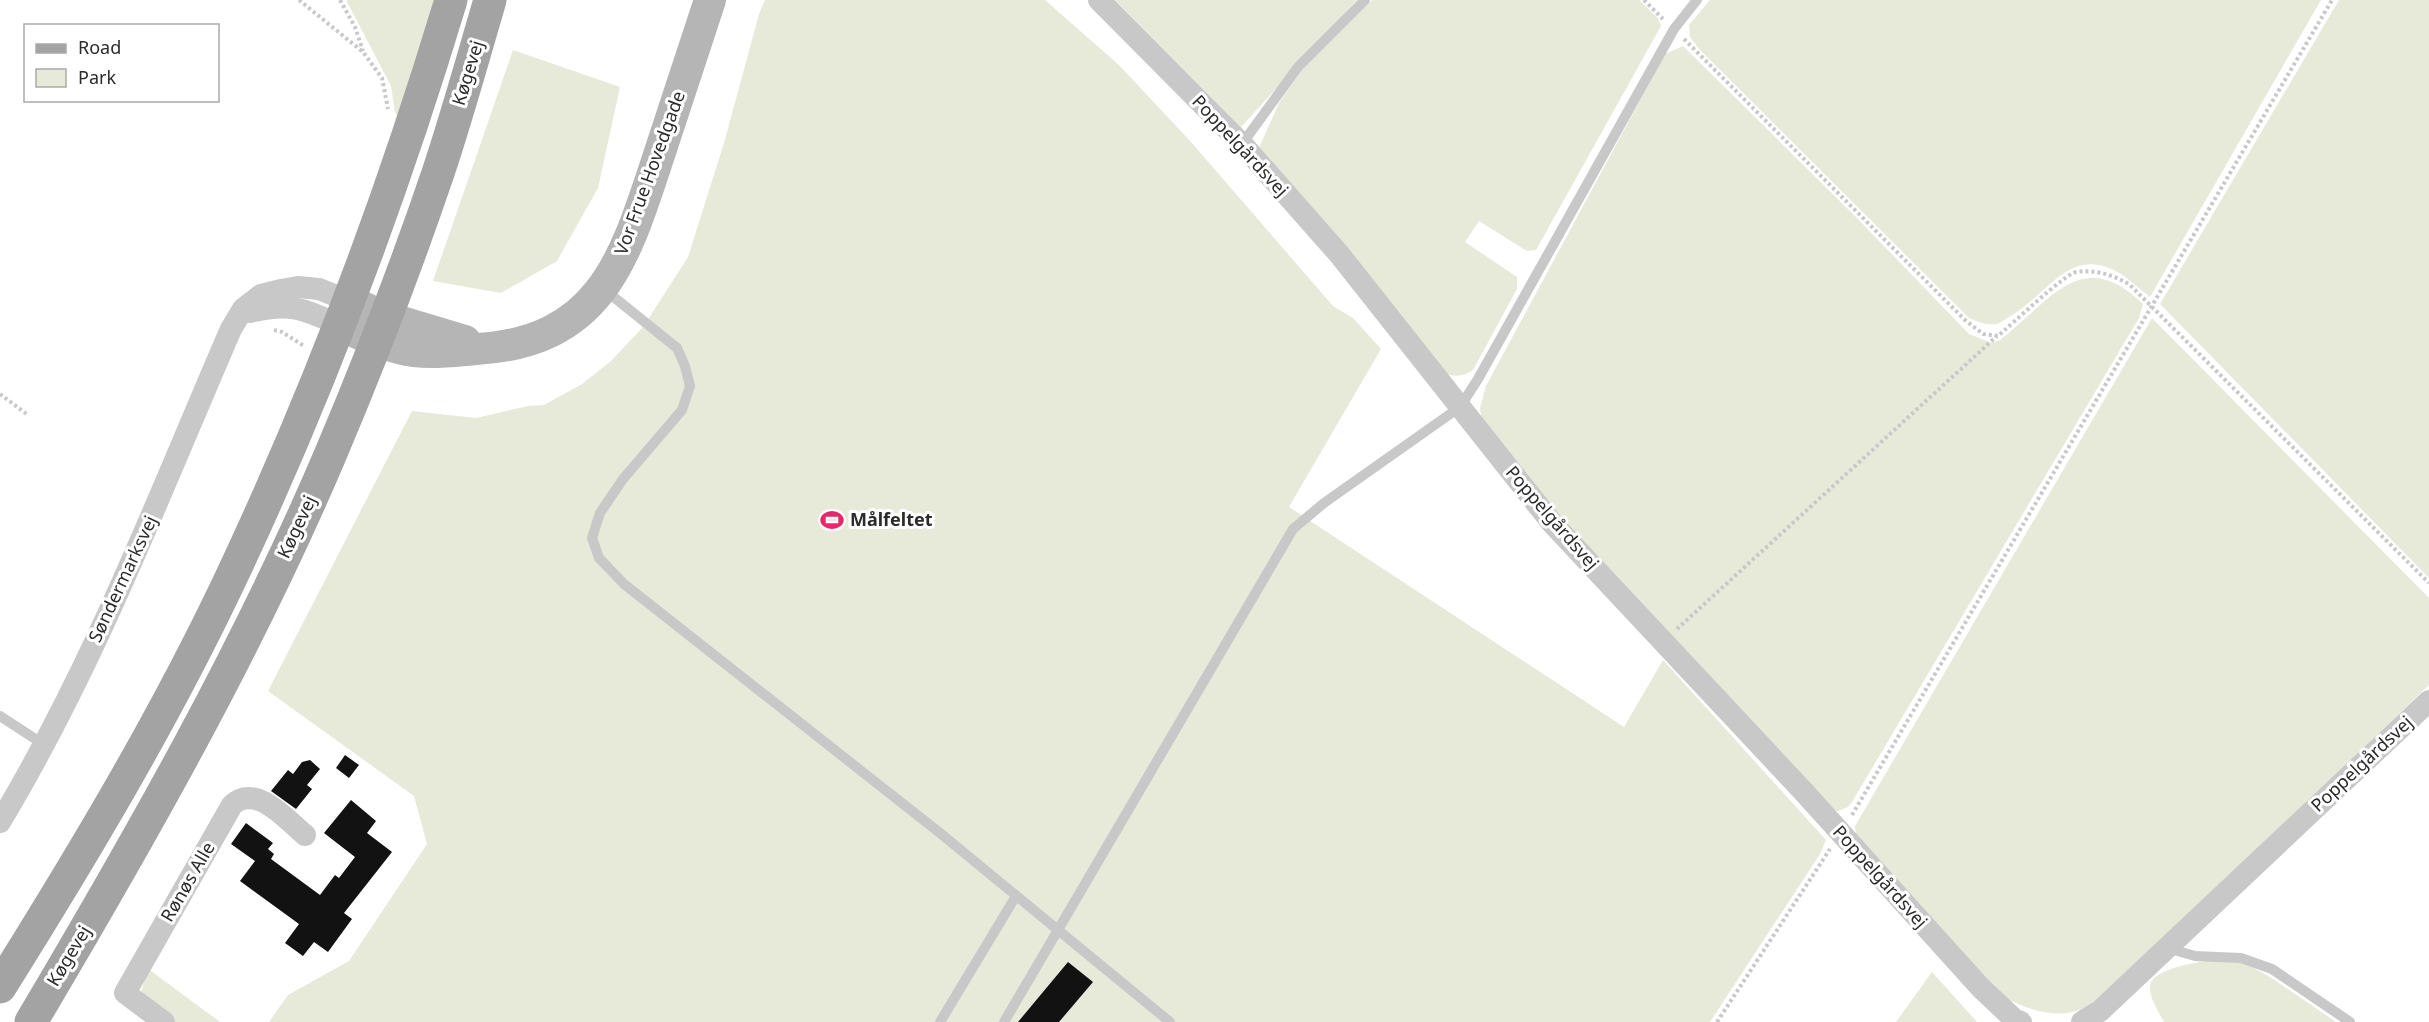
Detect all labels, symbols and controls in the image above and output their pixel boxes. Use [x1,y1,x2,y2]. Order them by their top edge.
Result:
legend [24,24,219,102]
text: Road [78,35,121,59]
street label: Køgevej [446,37,488,108]
text: Park [78,65,116,89]
street label: Vor Frue Hovedgade [608,87,690,258]
street label: Poppelgårdsvej [1187,89,1294,201]
street label: Poppelgårdsvej [1501,460,1605,574]
street label: Køgevej [271,491,321,562]
sports icon: Målfeltet [819,507,845,533]
place label: Målfeltet [850,507,933,531]
street label: Søndermarksvej [82,511,162,646]
street label: Poppelgårdsvej [2305,710,2417,817]
street label: Poppelgårdsvej [1828,820,1933,933]
street label: Rønøs Alle [155,837,220,926]
street label: Køgevej [41,921,96,990]

